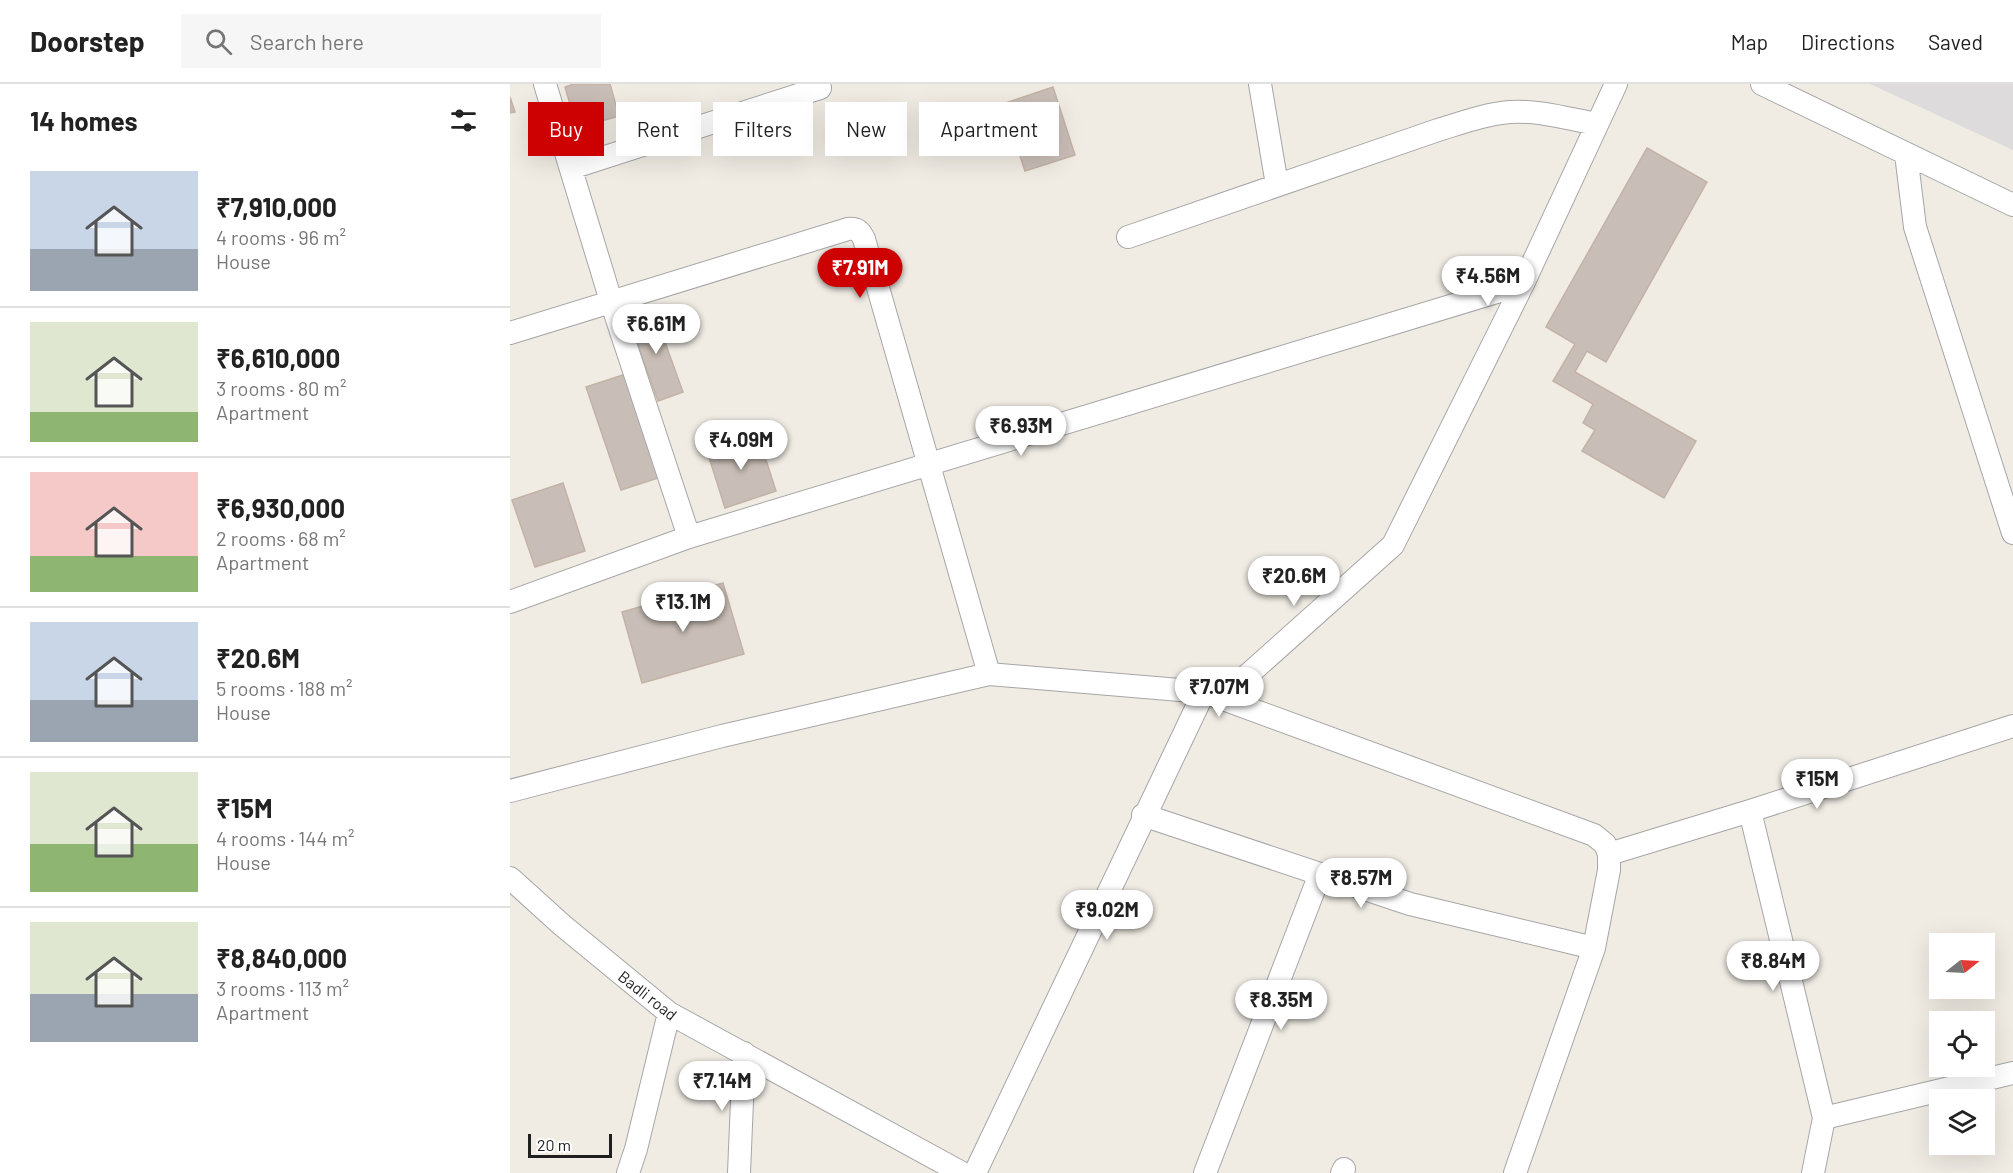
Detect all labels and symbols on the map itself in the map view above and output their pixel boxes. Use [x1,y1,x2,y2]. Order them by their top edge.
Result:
pin: ₹7.91M [811,248,909,299]
pin: ₹4.56M [1439,256,1537,307]
pin: ₹6.61M [607,304,705,355]
pin: ₹6.93M [972,406,1070,457]
pin: ₹4.09M [692,420,790,471]
pin: ₹20.6M [1245,556,1343,607]
pin: ₹13.1M [634,582,732,633]
pin: ₹7.07M [1170,667,1268,718]
pin: ₹15M [1781,759,1853,810]
pin: ₹8.57M [1312,858,1410,909]
pin: ₹9.02M [1058,890,1156,941]
north arrow [1929,933,1995,999]
pin: ₹8.84M [1724,941,1822,992]
street label: Badli road [615,966,681,1024]
pin: ₹8.35M [1232,980,1330,1031]
pin: ₹7.14M [673,1061,771,1112]
scale bar [528,1131,612,1158]

